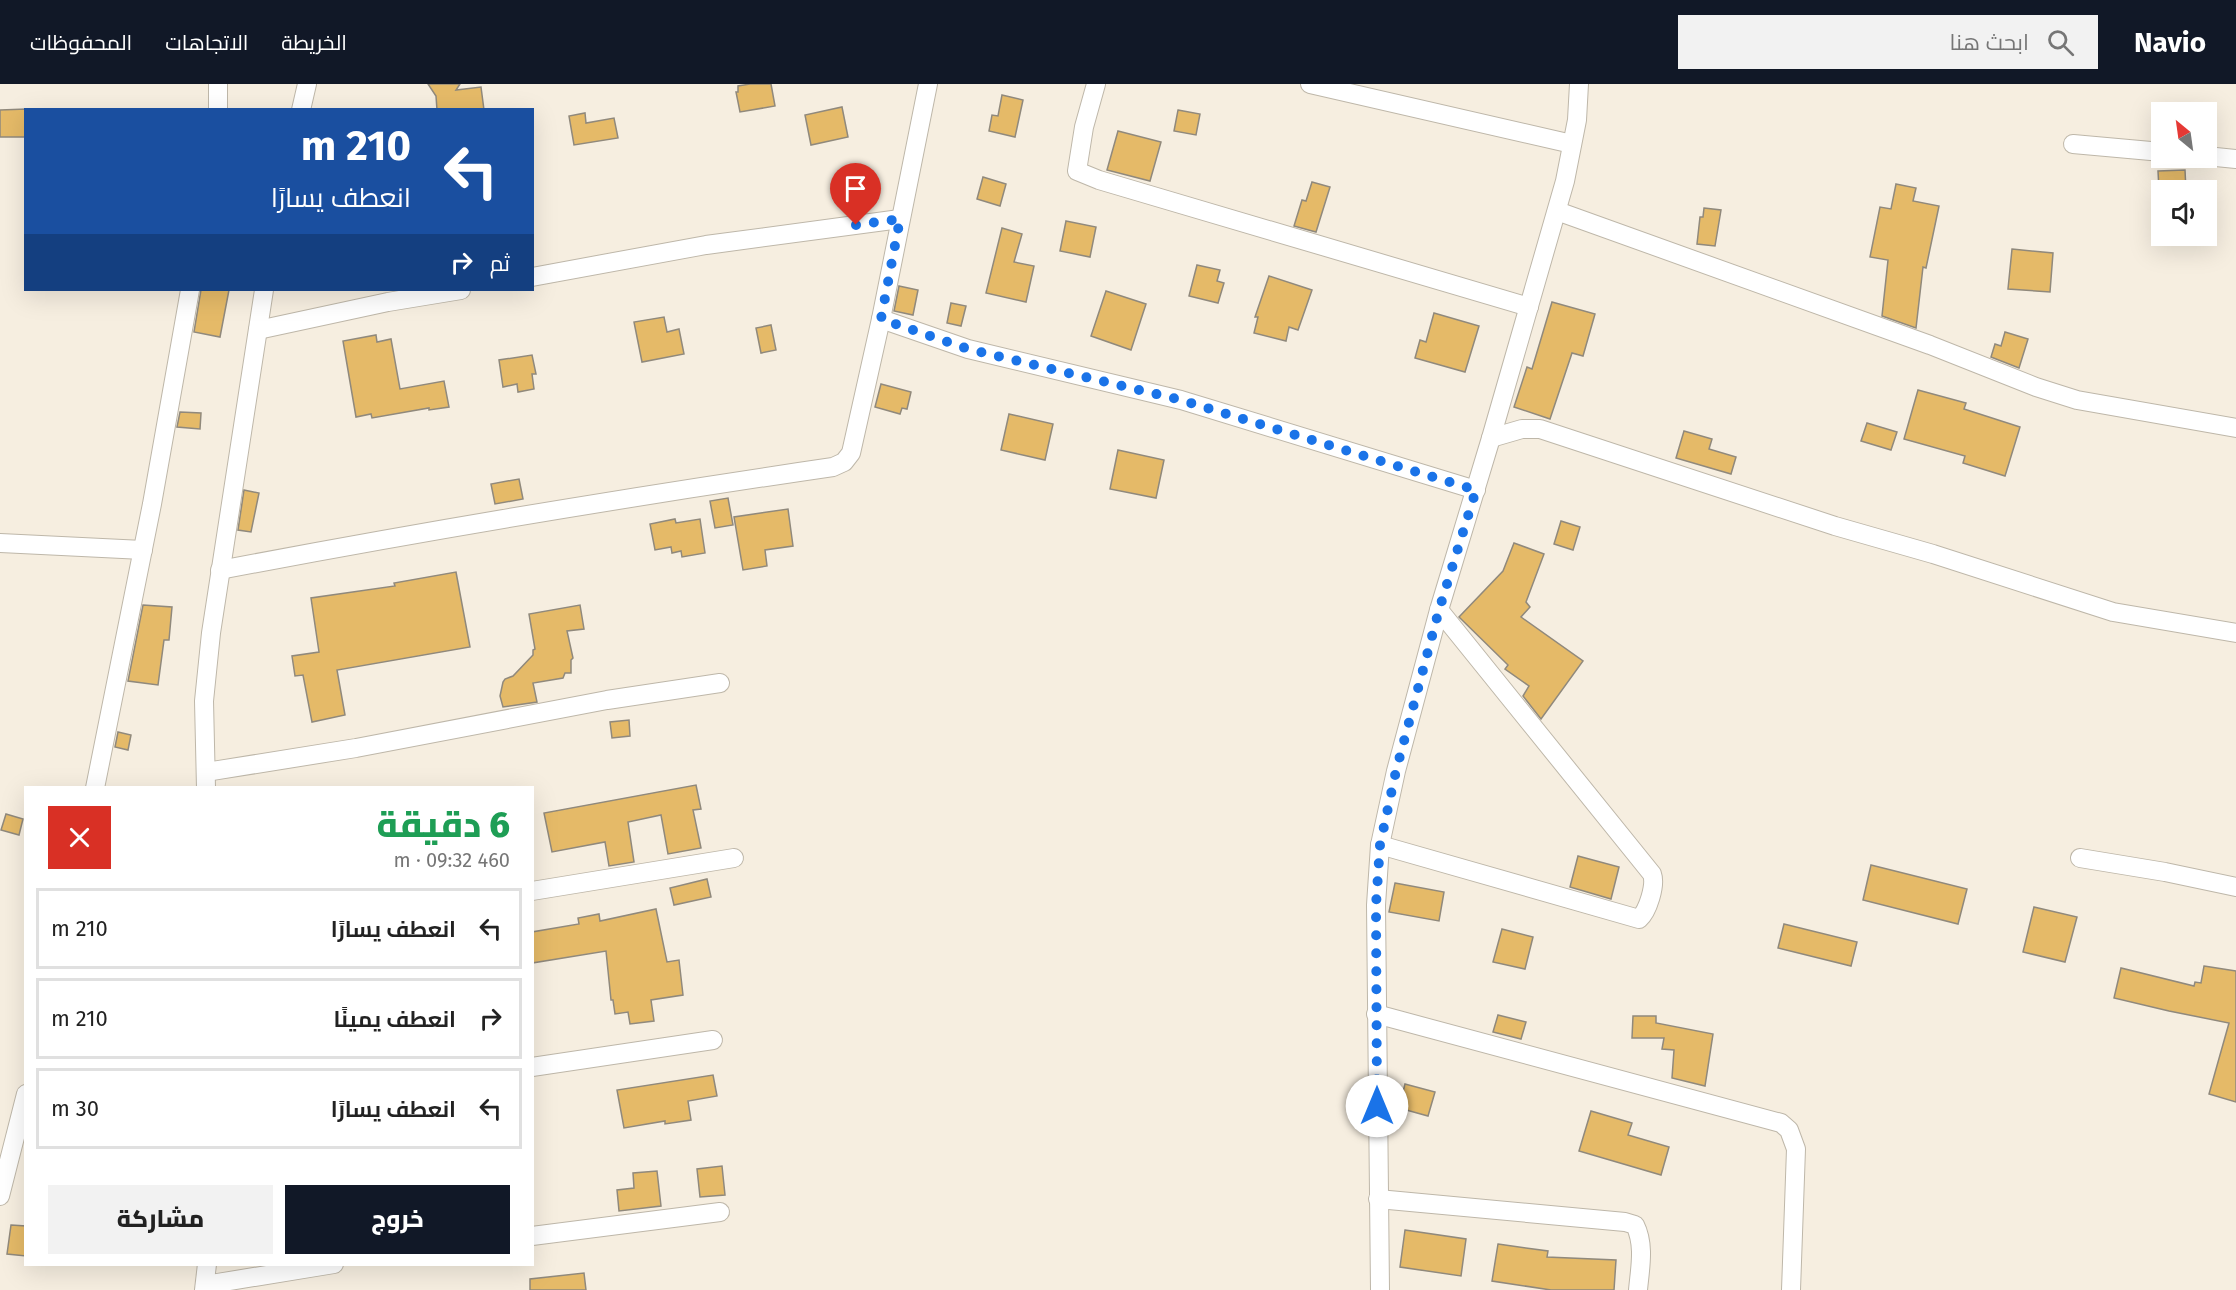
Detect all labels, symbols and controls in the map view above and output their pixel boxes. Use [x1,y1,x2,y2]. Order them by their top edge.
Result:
search box [1678,15,2098,69]
icon: search [2044,26,2077,59]
text: Navio [2134,26,2206,59]
text: ابحث هنا [1950,29,2029,56]
text: المحفوظات [30,30,132,56]
text: الاتجاهات [165,30,248,56]
text: الخريطة [281,30,347,56]
north arrow [2151,102,2217,168]
map controls [2151,102,2217,246]
text: 210 m [301,121,411,171]
icon: left [432,132,510,210]
pin [830,163,881,225]
icon: arrive [839,172,872,205]
button: sound [2151,180,2217,246]
text: انعطف يسارًا [271,182,411,214]
icon: right [445,246,478,279]
text: ثم [490,250,510,277]
text: 6 دقيقة [377,803,510,847]
button: close [48,806,111,869]
text: 460 m · 09:32 [394,848,510,872]
icon: left [474,912,507,945]
text: 210 m [51,915,108,942]
text: انعطف يسارًا [331,916,456,943]
icon: right [474,1002,507,1035]
text: 210 m [51,1005,108,1032]
text: انعطف يمينًا [334,1006,456,1033]
position arrow [1345,1074,1409,1138]
icon: left [474,1092,507,1125]
text: 30 m [51,1095,99,1122]
text: انعطف يسارًا [331,1096,456,1123]
button: مشاركة [48,1185,273,1254]
button: خروج [285,1185,510,1254]

